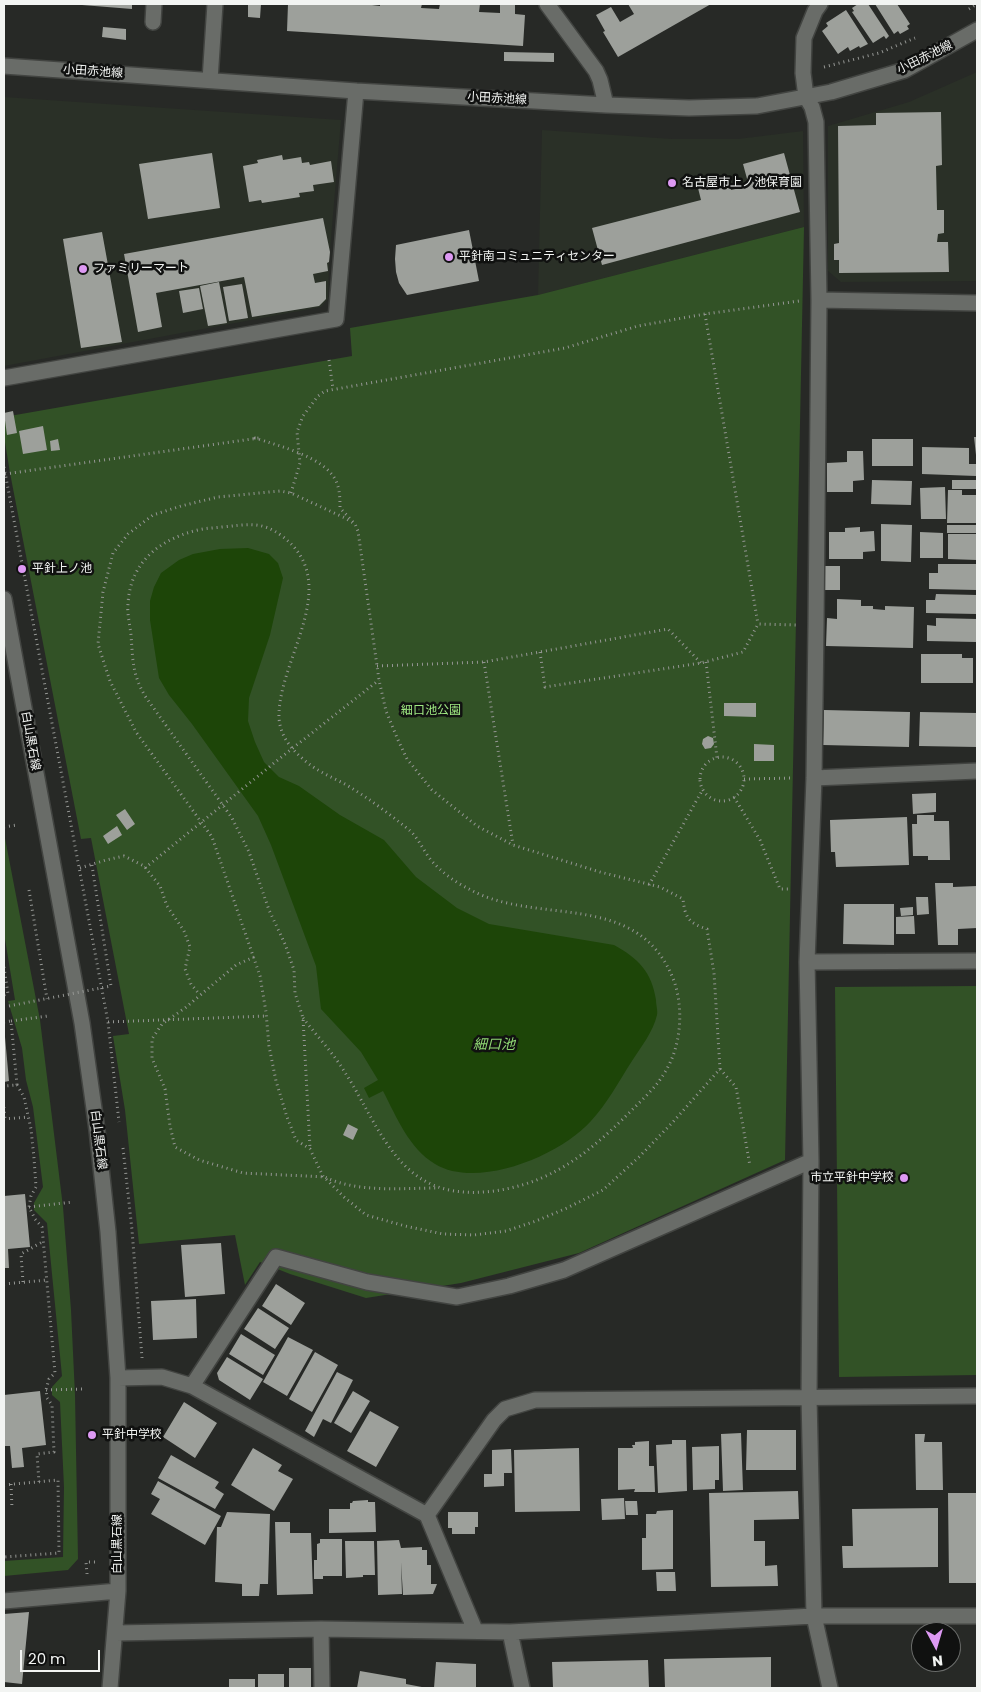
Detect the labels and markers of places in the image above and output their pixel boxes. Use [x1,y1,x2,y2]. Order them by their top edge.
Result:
place label: 名古屋市上ノ池保育園 [682,176,802,190]
marker: 名古屋市上ノ池保育園 [666,177,678,189]
place label: 平針南コミュニティセンター [459,250,615,264]
marker: 平針南コミュニティセンター [443,251,455,263]
place label: ファミリーマート [93,262,189,276]
marker: ファミリーマート [77,263,89,275]
place label: 平針上ノ池 [32,562,92,576]
marker: 平針上ノ池 [16,563,28,575]
place label: 市立平針中学校 [810,1171,894,1185]
marker: 市立平針中学校 [898,1172,910,1184]
place label: 平針中学校 [102,1428,162,1442]
marker: 平針中学校 [86,1429,98,1441]

